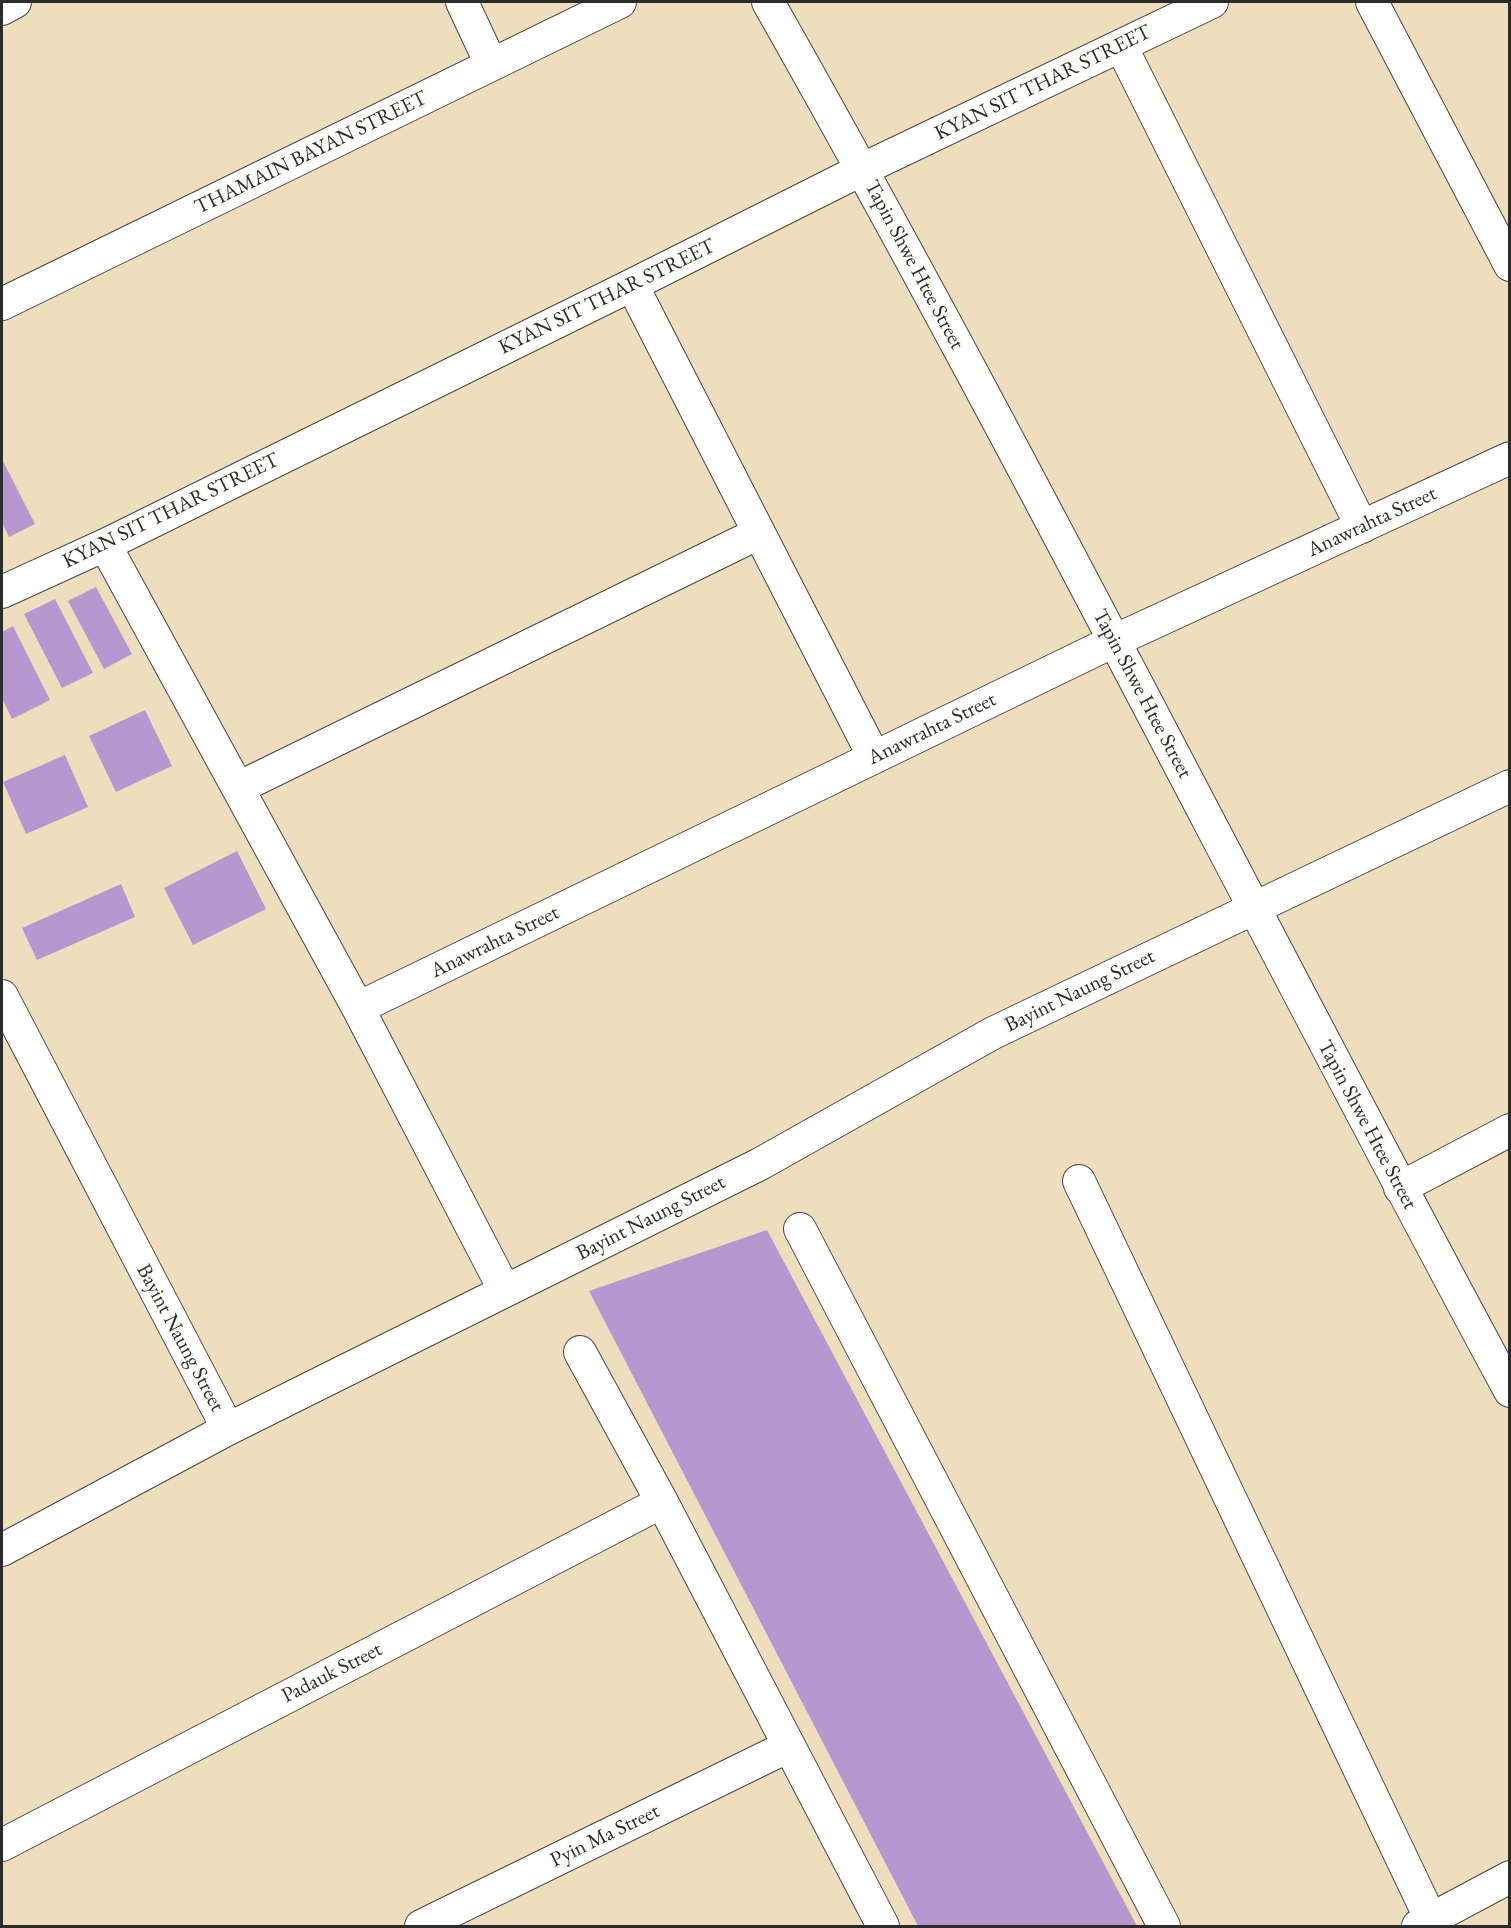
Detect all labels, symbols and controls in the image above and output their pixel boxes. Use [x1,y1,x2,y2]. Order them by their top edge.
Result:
street label: KYAN SIT THAR STREET [931,20,1155,146]
street label: THAMAIN BAYAN STREET [191,86,431,220]
street label: Tapin Shwe Htee Street [859,176,969,354]
street label: KYAN SIT THAR STREET [495,234,719,360]
street label: KYAN SIT THAR STREET [59,448,283,574]
street label: Anawrahta Street [1303,481,1441,563]
street label: Tapin Shwe Htee Street [1087,605,1197,783]
street label: Anawrahta Street [864,687,1000,771]
street label: Anawrahta Street [427,900,563,984]
street label: Bayint Naung Street [1001,944,1159,1038]
street label: Tapin Shwe Htee Street [1312,1036,1422,1214]
street label: Bayint Naung Street [573,1170,729,1266]
street label: Bayint Naung Street [131,1260,229,1416]
street label: Padauk Street [278,1637,386,1709]
street label: Pyin Ma Street [546,1799,664,1873]

